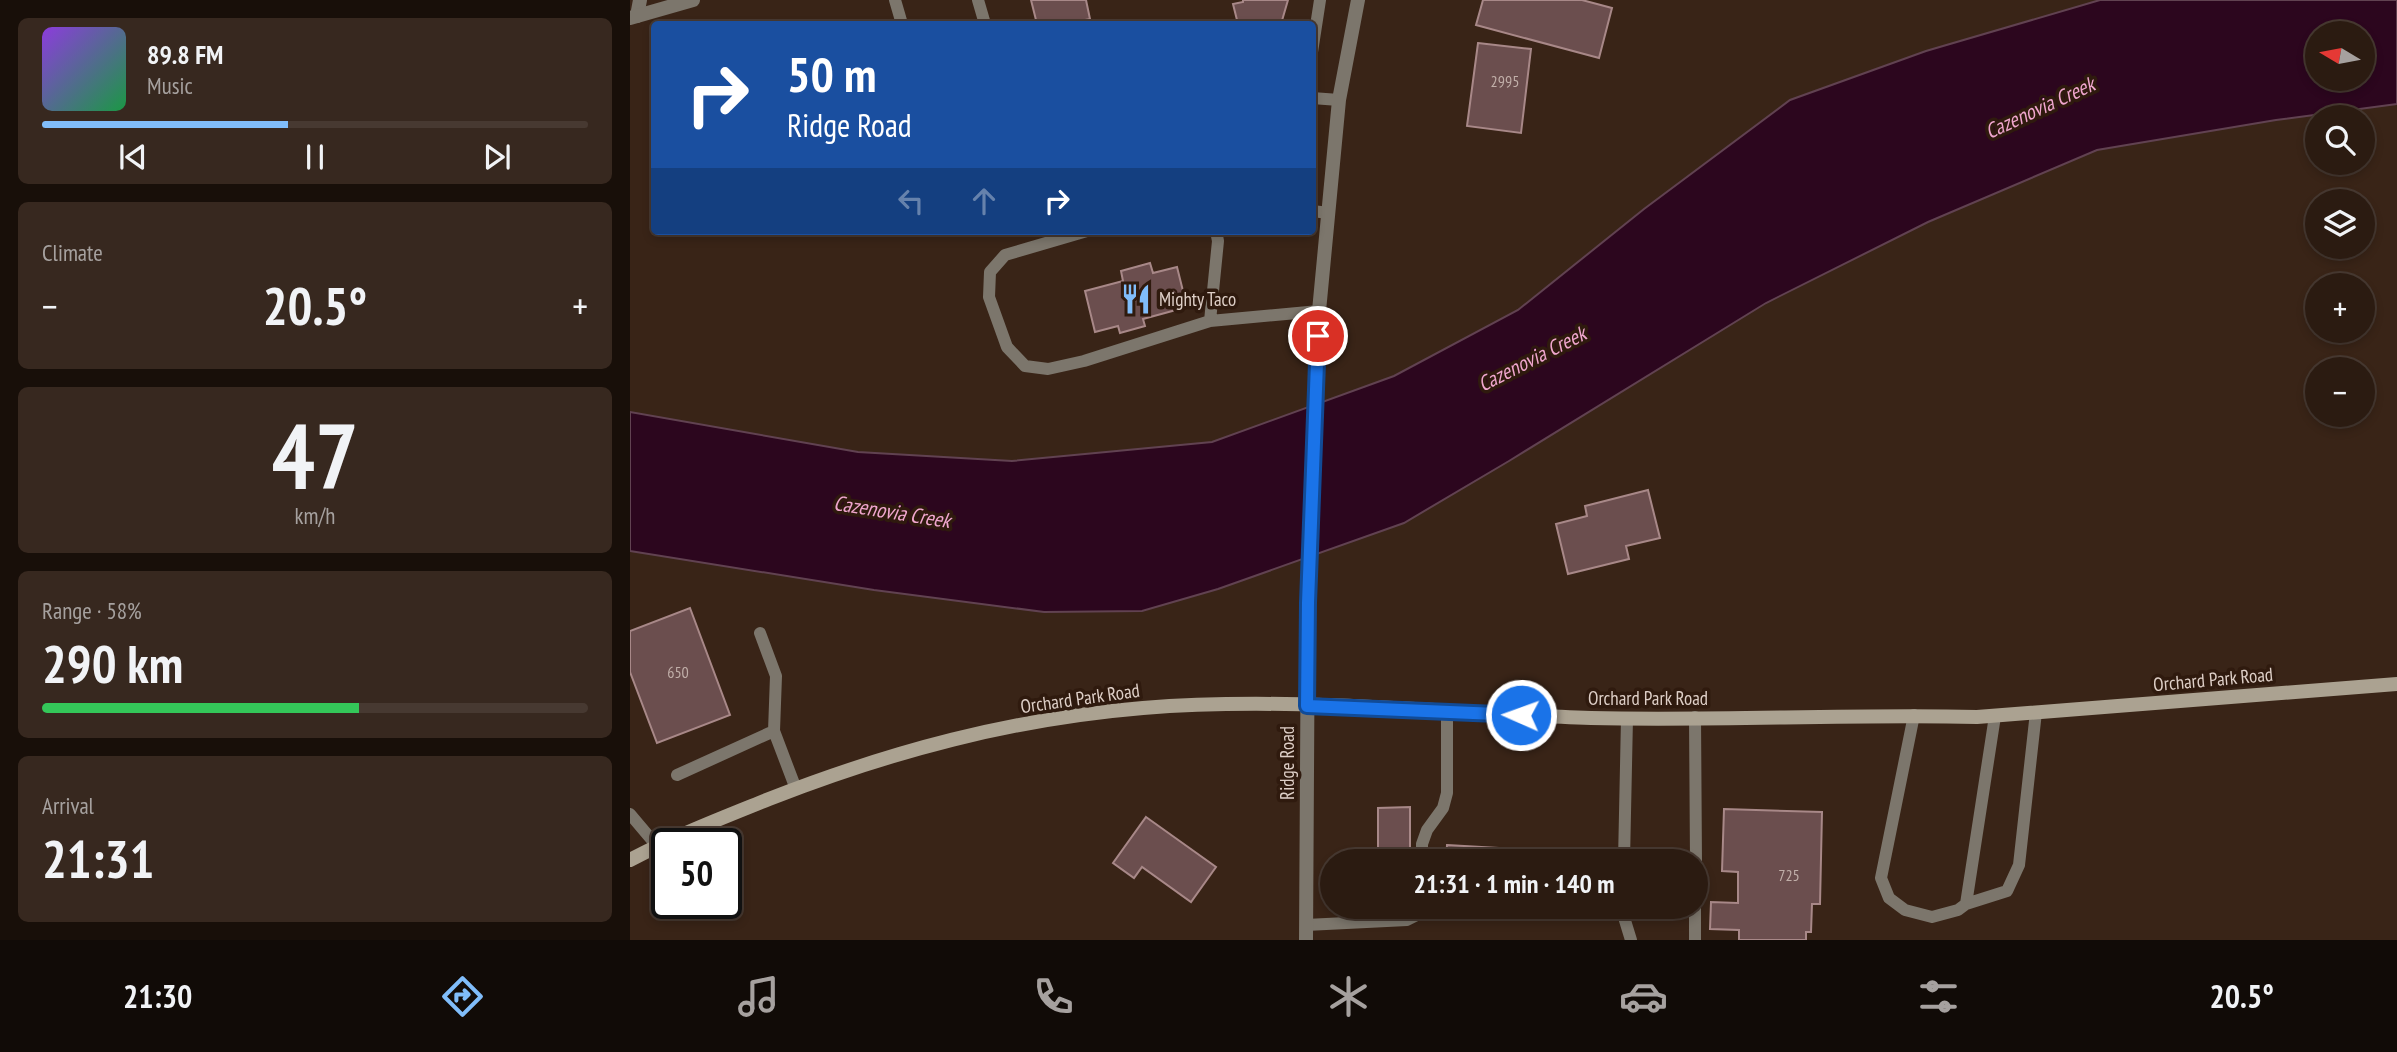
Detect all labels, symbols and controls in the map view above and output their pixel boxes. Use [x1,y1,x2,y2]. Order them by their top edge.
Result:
north arrow [2305,21,2375,91]
map controls [2305,21,2375,427]
text: 89.8 FM [147,38,223,71]
text: 50 m [787,42,876,106]
icon: right [672,49,763,140]
water label: Cazenovia Creek [1981,69,2101,145]
text: Music [147,71,193,100]
house number: 2995 [1491,71,1519,91]
text: Ridge Road [787,104,912,146]
button: search [2305,105,2375,175]
icon: previous [114,138,152,176]
icon: pause [296,138,334,176]
icon: next [478,138,516,176]
icon: left [892,182,930,220]
icon: ahead [965,182,1003,220]
icon: right [1038,182,1076,220]
button: layers [2305,189,2375,259]
text: Climate [42,238,103,267]
text: 20.5° [263,272,367,339]
button: + [2305,273,2375,343]
text: − [42,281,58,330]
text: + [572,281,588,330]
restaurant icon: Mighty Taco [1119,282,1153,316]
place label: Mighty Taco [1159,287,1236,311]
pin [1288,306,1348,366]
icon: arrive [1299,317,1337,355]
water label: Cazenovia Creek [1473,318,1593,397]
button: − [2305,357,2375,427]
text: 47 [272,396,359,514]
water label: Cazenovia Creek [832,489,955,534]
text: km/h [295,501,335,530]
text: Range · 58% [42,596,142,625]
text: 290 km [42,630,183,697]
house number: 650 [667,662,689,682]
street label: Orchard Park Road [2152,662,2274,696]
street label: Orchard Park Road [1019,678,1141,718]
position arrow [1484,678,1558,752]
street label: Orchard Park Road [1588,686,1708,710]
street label: Ridge Road [1275,726,1299,800]
text: Arrival [42,791,94,820]
text: 21:31 [42,825,154,892]
speed limit sign: 50 [651,828,742,919]
house number: 725 [1778,865,1800,885]
text: 21:31 · 1 min · 140 m [1414,867,1614,900]
icon: directions [438,972,487,1021]
icon: music [734,972,783,1021]
icon: phone [1029,972,1078,1021]
icon: climate [1324,972,1373,1021]
icon: car [1619,972,1668,1021]
icon: filters [1914,972,1963,1021]
text: 21:30 [123,975,192,1017]
text: 20.5° [2210,975,2274,1017]

